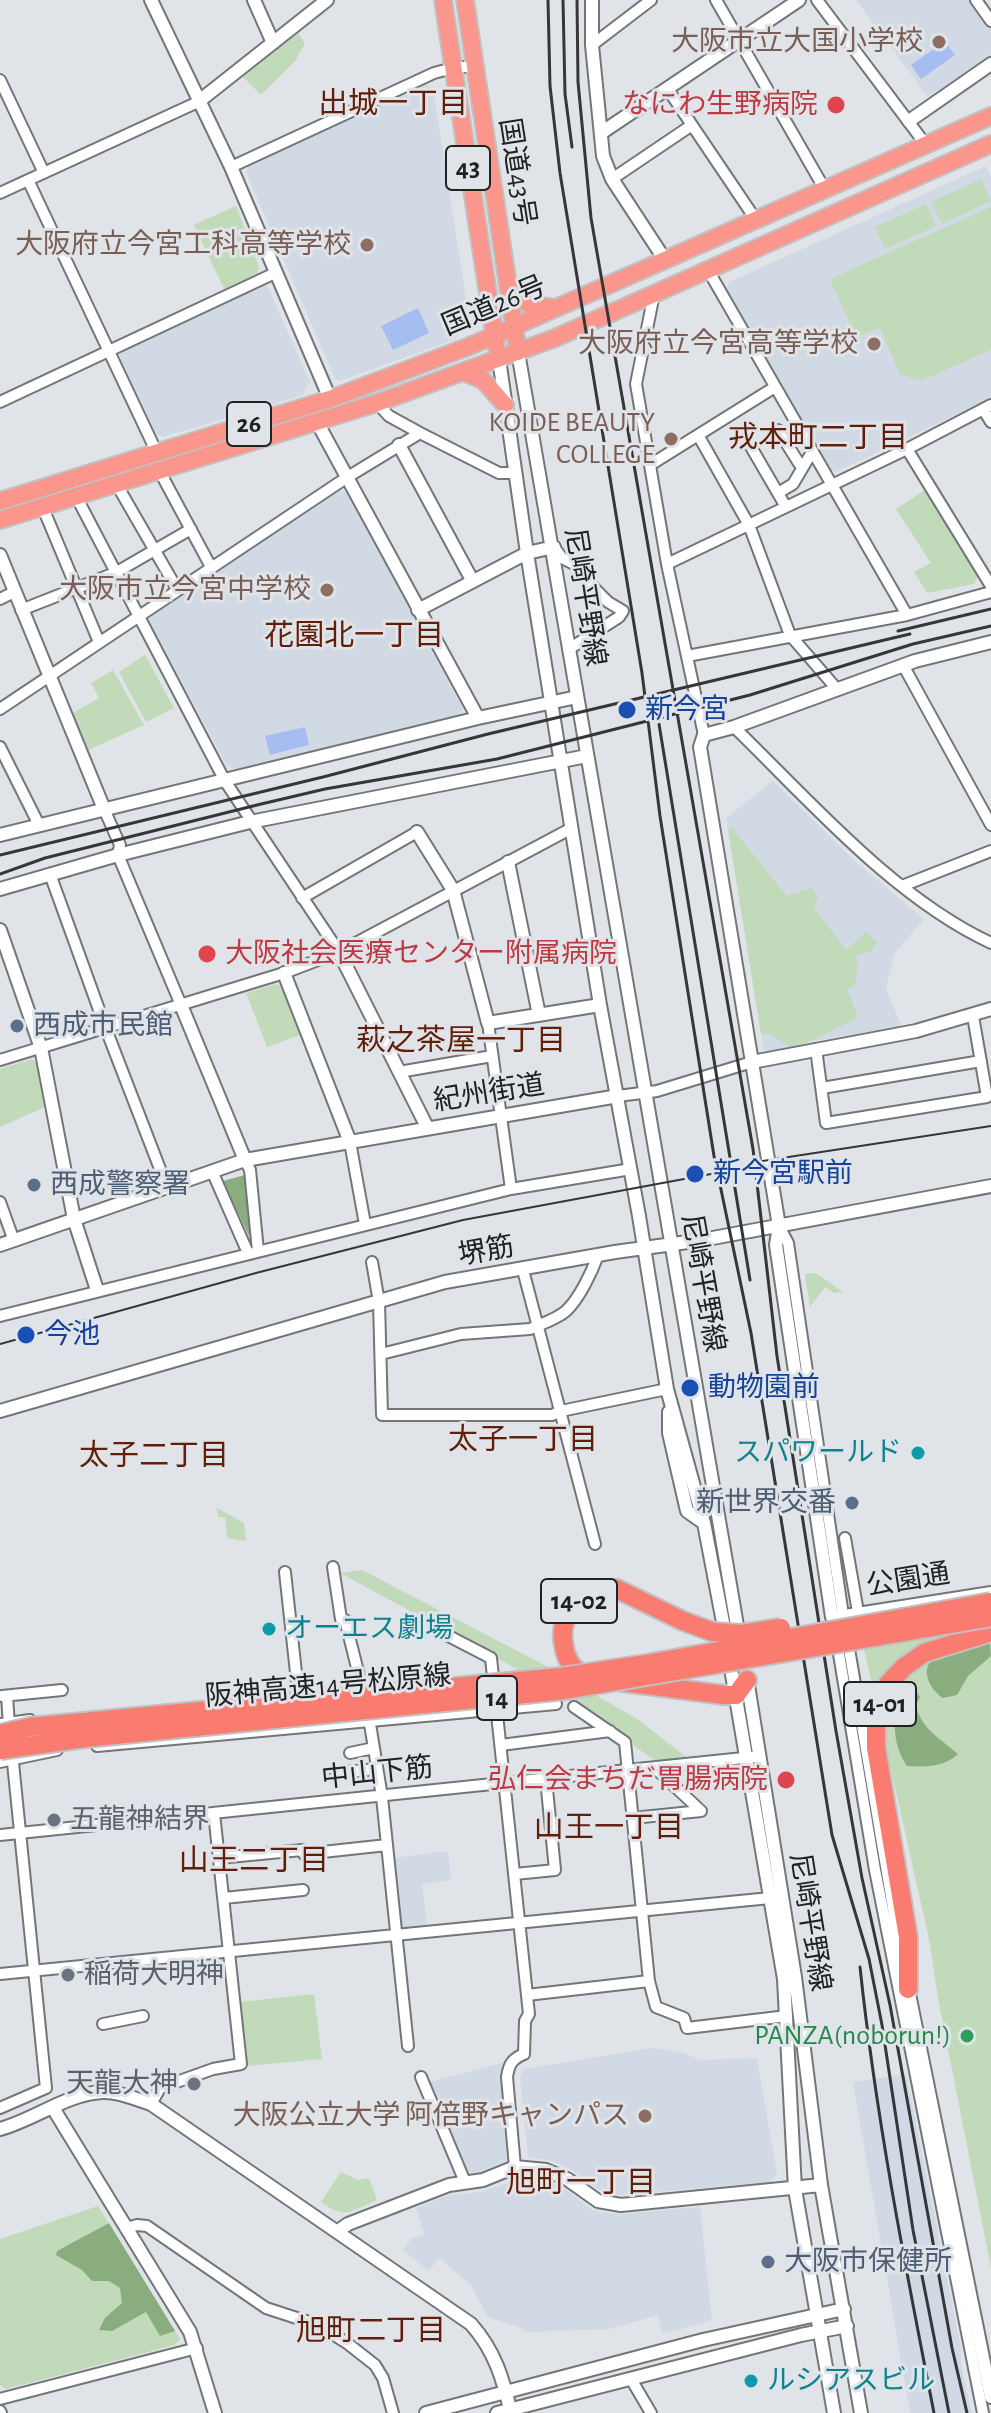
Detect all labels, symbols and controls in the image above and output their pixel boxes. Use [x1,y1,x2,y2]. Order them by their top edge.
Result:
place label: 大阪市立大国小学校 [671,25,923,59]
marker: 大阪市立大国小学校 [930,33,948,51]
district label: 出城一丁目 [318,86,468,122]
place label: なにわ生野病院 [622,88,818,122]
marker: なにわ生野病院 [825,94,847,116]
street label: 国道43号 [492,116,542,228]
road number: 43 [446,146,490,190]
place label: 大阪府立今宮工科高等学校 [15,228,351,262]
marker: 大阪府立今宮工科高等学校 [358,236,376,254]
street label: 国道26号 [437,269,551,343]
place label: 大阪府立今宮高等学校 [578,327,858,361]
marker: 大阪府立今宮高等学校 [865,335,883,353]
road number: 26 [227,402,271,446]
place label: KOIDE BEAUTY COLLEGE [489,406,655,472]
district label: 戎本町二丁目 [728,420,908,456]
marker: KOIDE BEAUTY COLLEGE [662,430,680,448]
street label: 尼崎平野線 [557,525,613,669]
place label: 大阪市立今宮中学校 [59,573,311,607]
marker: 大阪市立今宮中学校 [318,581,336,599]
district label: 花園北一丁目 [264,618,444,654]
place label: 新今宮 [645,693,729,727]
marker: 新今宮 [616,699,638,721]
place label: 大阪社会医療センター附属病院 [225,937,617,971]
marker: 大阪社会医療センター附属病院 [196,943,218,965]
place label: 西成市民館 [33,1009,173,1043]
marker: 西成市民館 [8,1017,26,1035]
district label: 萩之茶屋一丁目 [356,1023,566,1059]
street label: 紀州街道 [431,1068,547,1118]
place label: 新今宮駅前 [713,1157,853,1191]
marker: 新今宮駅前 [684,1163,706,1185]
place label: 西成警察署 [50,1168,190,1202]
marker: 西成警察署 [25,1176,43,1194]
street label: 尼崎平野線 [674,1211,732,1355]
street label: 堺筋 [456,1230,516,1272]
place label: 今池 [44,1318,100,1352]
marker: 今池 [15,1324,37,1346]
place label: 動物園前 [708,1371,820,1405]
marker: 動物園前 [679,1377,701,1399]
district label: 太子一丁目 [448,1422,598,1458]
place label: スパワールド [734,1436,902,1470]
district label: 太子二丁目 [79,1438,229,1474]
marker: スパワールド [909,1444,927,1462]
place label: 新世界交番 [696,1486,836,1520]
marker: 新世界交番 [843,1494,861,1512]
street label: 公園通 [864,1557,952,1603]
road number: 14-02 [541,1579,617,1623]
place label: オーエス劇場 [285,1612,453,1646]
marker: オーエス劇場 [260,1620,278,1638]
street label: 阪神高速14号松原線 [203,1658,453,1714]
road number: 14 [477,1676,517,1720]
road number: 14-01 [844,1682,916,1726]
street label: 中山下筋 [320,1750,434,1796]
place label: 弘仁会まちだ胃腸病院 [488,1763,768,1797]
marker: 弘仁会まちだ胃腸病院 [775,1769,797,1791]
place label: 五龍神結界 [70,1803,210,1837]
district label: 山王一丁目 [534,1810,684,1846]
marker: 五龍神結界 [45,1811,63,1829]
district label: 山王二丁目 [179,1843,329,1879]
street label: 尼崎平野線 [782,1850,838,1994]
place label: 稲荷大明神 [84,1958,224,1992]
marker: 稲荷大明神 [59,1966,77,1984]
place label: PANZA(noborun!) [754,2019,951,2053]
marker: PANZA(noborun!) [958,2027,976,2045]
place label: 天龍大神 [66,2067,178,2101]
marker: 天龍大神 [185,2075,203,2093]
place label: 大阪公立大学 阿倍野キャンパス [232,2099,629,2133]
marker: 大阪公立大学 阿倍野キャンパス [636,2107,654,2125]
district label: 旭町一丁目 [506,2165,656,2201]
place label: 大阪市保健所 [784,2245,952,2279]
marker: 大阪市保健所 [759,2253,777,2271]
district label: 旭町二丁目 [296,2313,446,2349]
place label: ルシアスビル [767,2364,935,2398]
marker: ルシアスビル [742,2372,760,2390]

